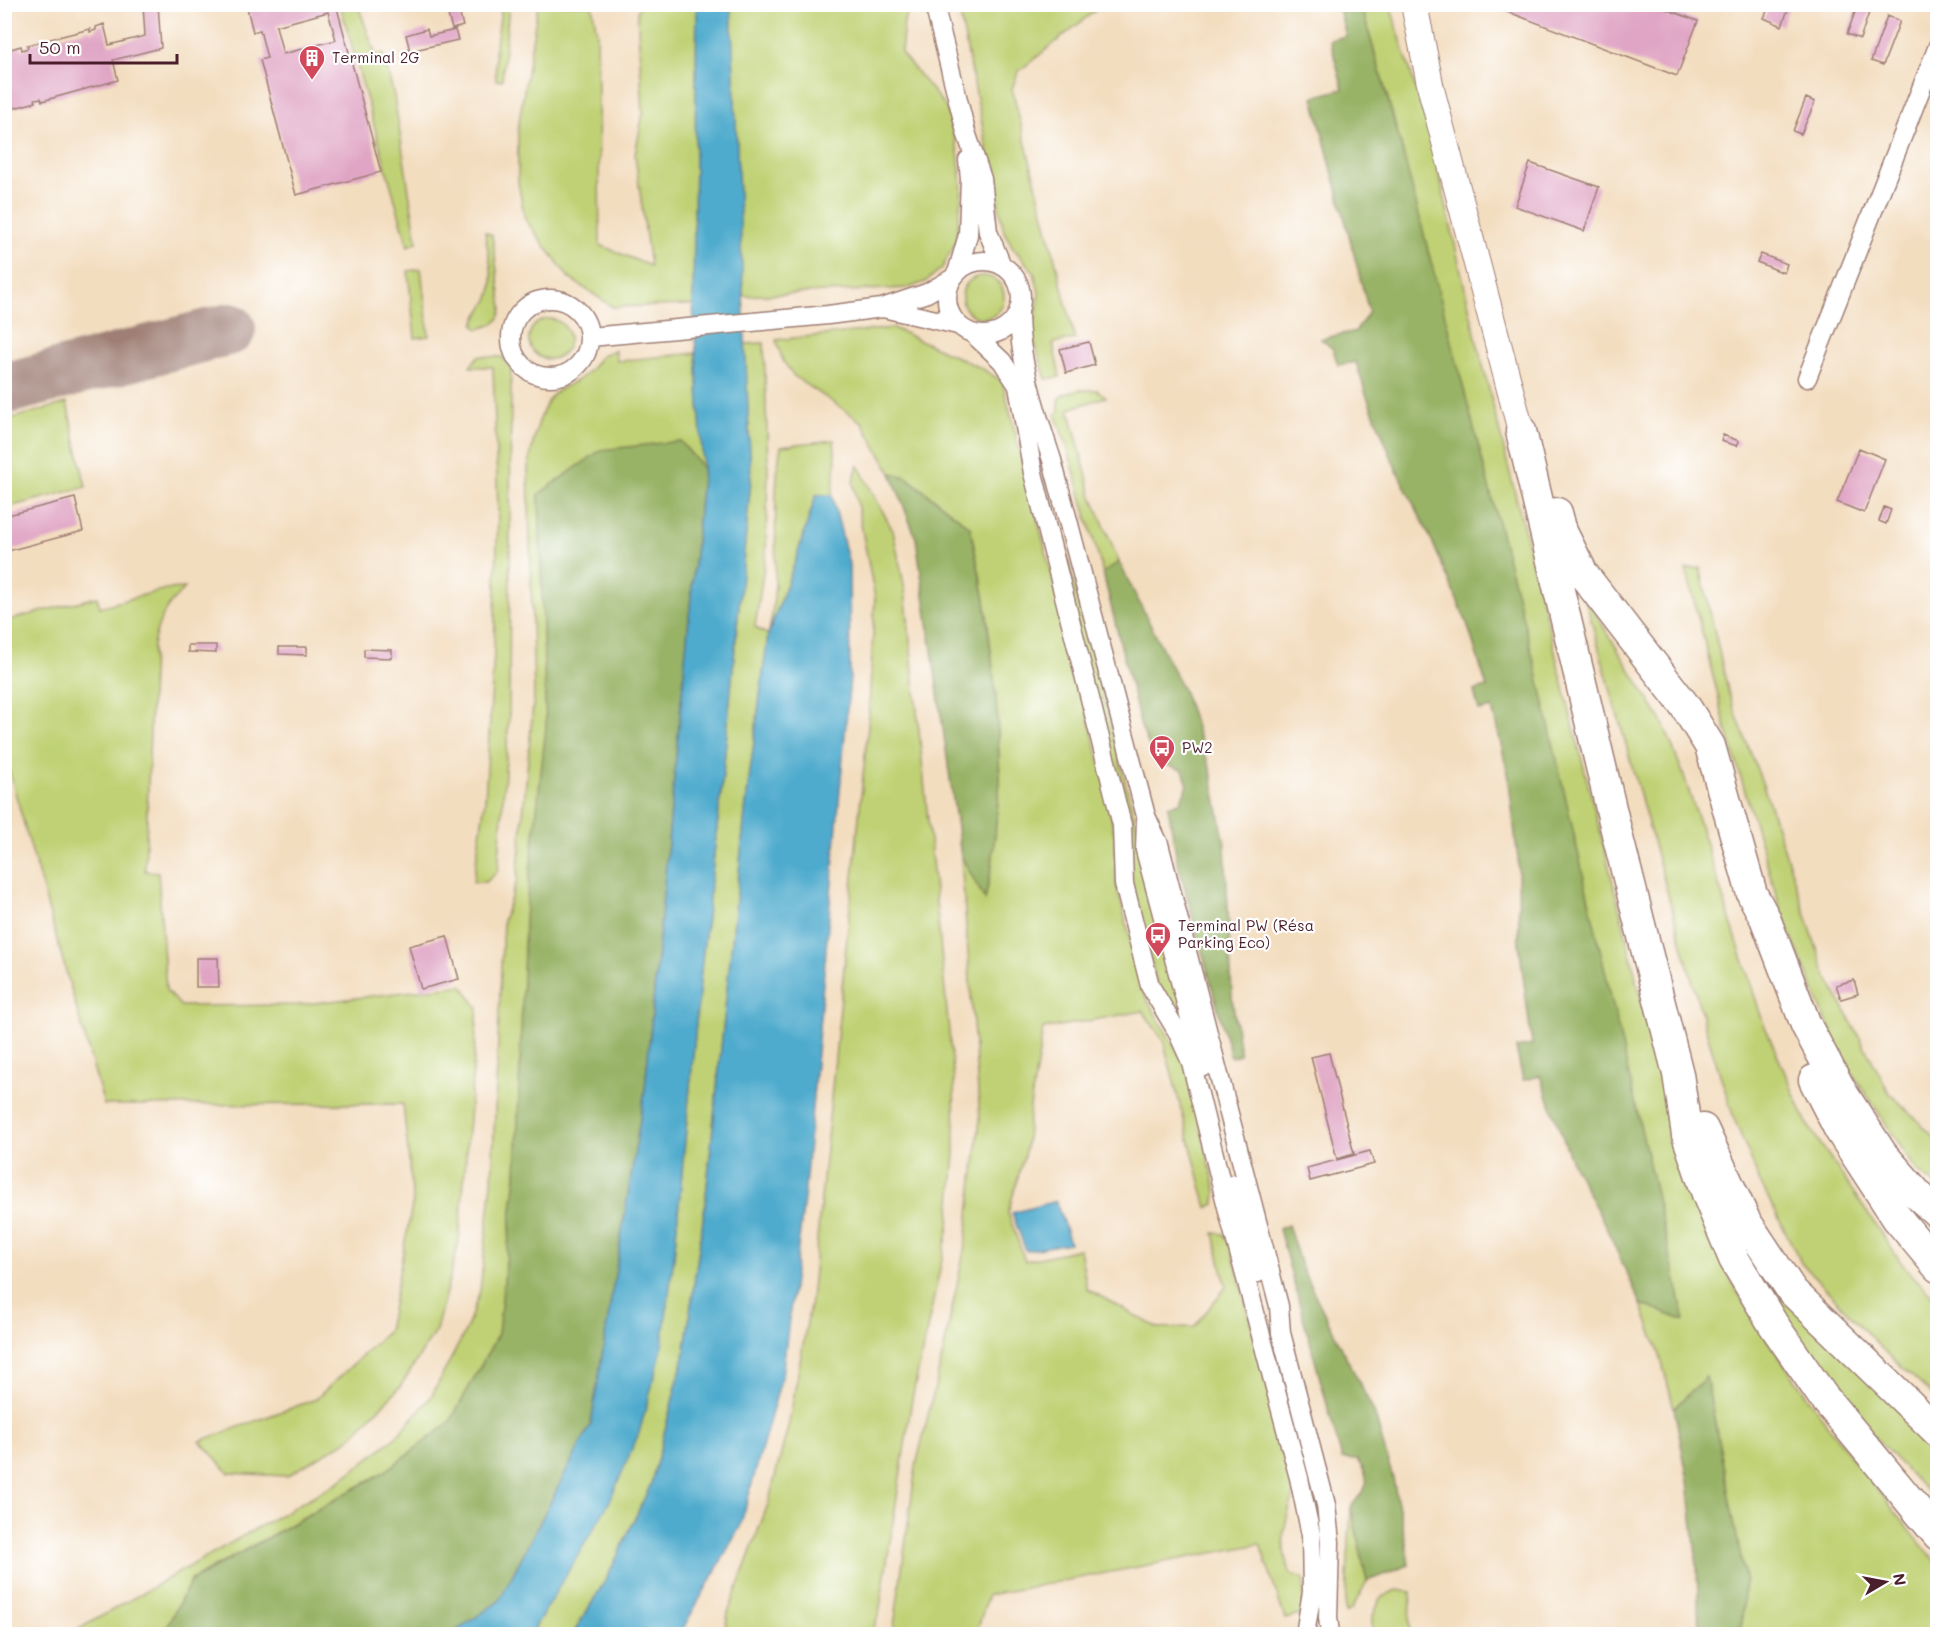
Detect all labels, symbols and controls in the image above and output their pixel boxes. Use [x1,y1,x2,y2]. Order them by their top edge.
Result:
scale bar [30,27,177,65]
text: 50 m [39,35,81,59]
building icon: Terminal 2G [297,43,327,81]
place label: Terminal 2G [332,47,419,67]
bus stop icon: PW2 [1147,733,1177,771]
place label: PW2 [1182,737,1213,757]
place label: Terminal PW (Résa Parking Eco) [1178,915,1314,952]
bus stop icon: Terminal PW (Résa Parking Eco) [1143,920,1173,958]
north arrow [1855,1552,1915,1612]
text: N [1889,1571,1912,1587]

